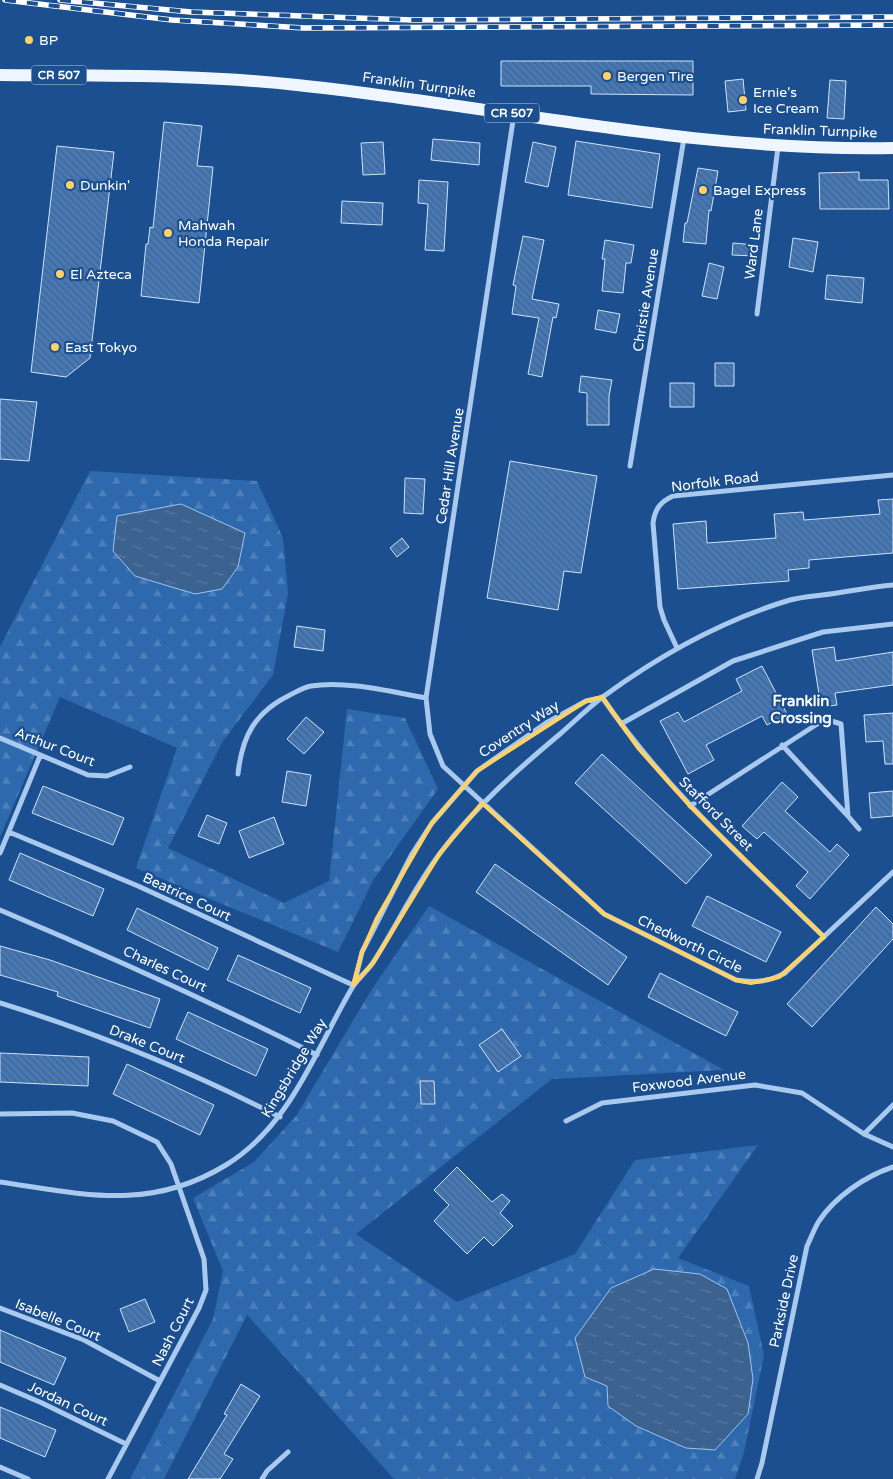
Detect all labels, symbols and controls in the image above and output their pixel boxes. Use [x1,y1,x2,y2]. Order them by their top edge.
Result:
place label: BP [39,32,58,49]
marker: BP [23,34,35,46]
road number: CR 507 [32,66,86,84]
place label: Bergen Tire [617,68,694,85]
street label: Franklin Turnpike [361,69,477,101]
marker: Bergen Tire [601,70,613,82]
place label: Ernie's Ice Cream [753,84,819,117]
marker: Ernie's Ice Cream [737,94,749,106]
road number: CR 507 [484,104,540,122]
street label: Franklin Turnpike [762,121,878,141]
place label: Dunkin' [80,177,130,194]
marker: Dunkin' [64,179,76,191]
place label: Bagel Express [713,182,807,199]
marker: Bagel Express [697,184,709,196]
street label: Ward Lane [741,207,767,281]
place label: Mahwah Honda Repair [178,217,270,250]
marker: Mahwah Honda Repair [162,227,174,239]
street label: Christie Avenue [629,247,663,353]
place label: El Azteca [70,266,132,283]
marker: El Azteca [54,268,66,280]
place label: East Tokyo [65,339,137,356]
marker: East Tokyo [49,341,61,353]
street label: Cedar Hill Avenue [432,406,468,525]
street label: Norfolk Road [670,468,760,496]
district label: Franklin Crossing [770,692,832,728]
street label: Coventry Way [476,696,563,761]
street label: Arthur Court [13,724,98,770]
street label: Stafford Street [675,773,757,855]
street label: Beatrice Court [140,869,235,925]
street label: Chedworth Circle [635,911,745,977]
street label: Charles Court [120,942,210,996]
street label: Kingsbridge Way [258,1015,331,1121]
street label: Drake Court [107,1021,188,1067]
street label: Foxwood Avenue [631,1066,747,1096]
street label: Parkside Drive [766,1253,802,1349]
street label: Nash Court [148,1294,198,1369]
street label: Isabelle Court [13,1295,104,1345]
street label: Jordan Court [25,1378,111,1430]

